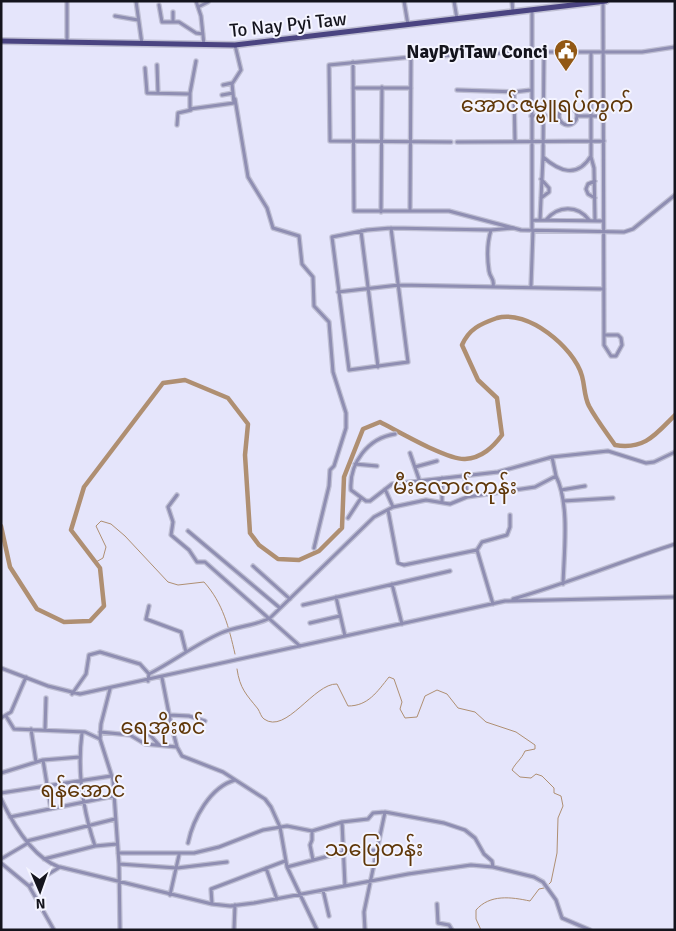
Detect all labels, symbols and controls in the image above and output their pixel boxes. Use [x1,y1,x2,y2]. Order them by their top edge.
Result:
street label: To Nay Pyi Taw [228,7,348,43]
public building icon: NayPyiTaw Conci [553,38,579,72]
place label: NayPyiTaw Conci [406,40,548,64]
district label: အောင်ဇမ္ဗူရပ်ကွက် [461,89,633,123]
district label: မီးလောင်ကုန်း [393,471,517,504]
district label: ရေအိုးစင် [121,711,205,744]
district label: ရန်အောင် [40,774,126,807]
district label: သပြေတန်း [325,833,423,866]
north arrow [15,866,65,916]
text: N [35,895,46,912]

